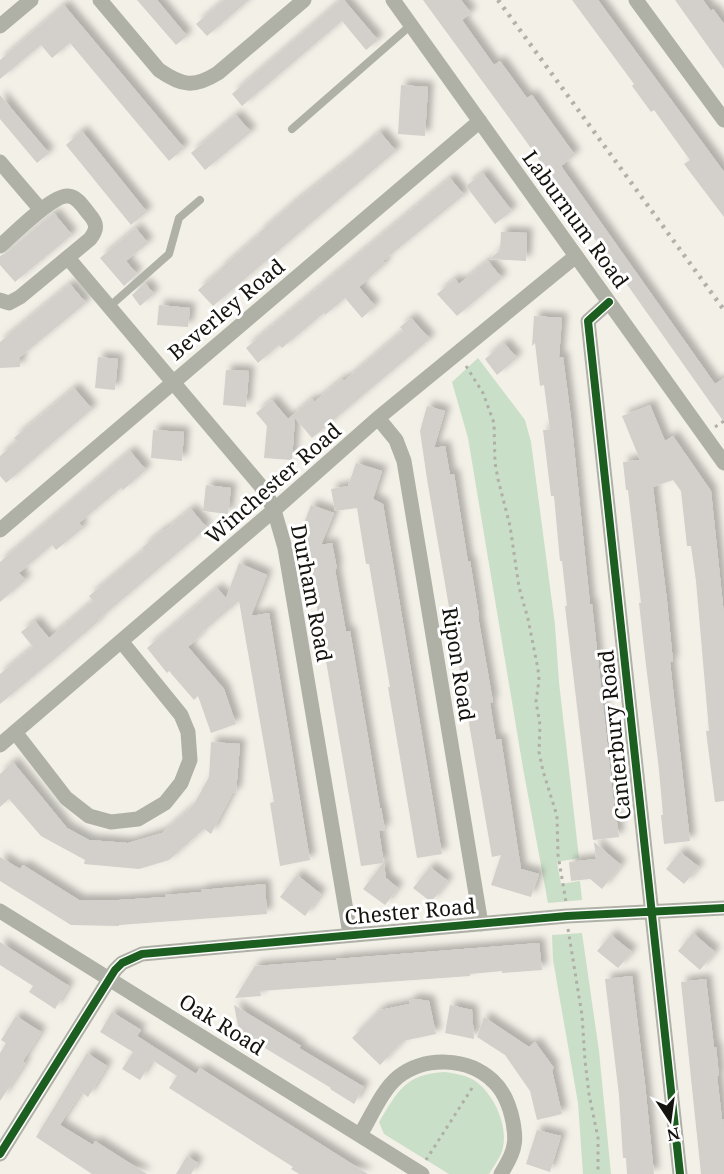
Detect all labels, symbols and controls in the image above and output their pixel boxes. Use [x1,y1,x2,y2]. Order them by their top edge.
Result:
street label: Laburnum Road [517,145,636,294]
street label: Beverley Road [162,252,290,366]
street label: Winchester Road [199,416,347,550]
street label: Durham Road [285,522,339,664]
street label: Ripon Road [436,605,482,723]
street label: Canterbury Road [591,648,637,821]
street label: Chester Road [343,891,477,931]
street label: Oak Road [174,987,270,1061]
north arrow [640,1090,700,1150]
text: N [664,1122,682,1147]

